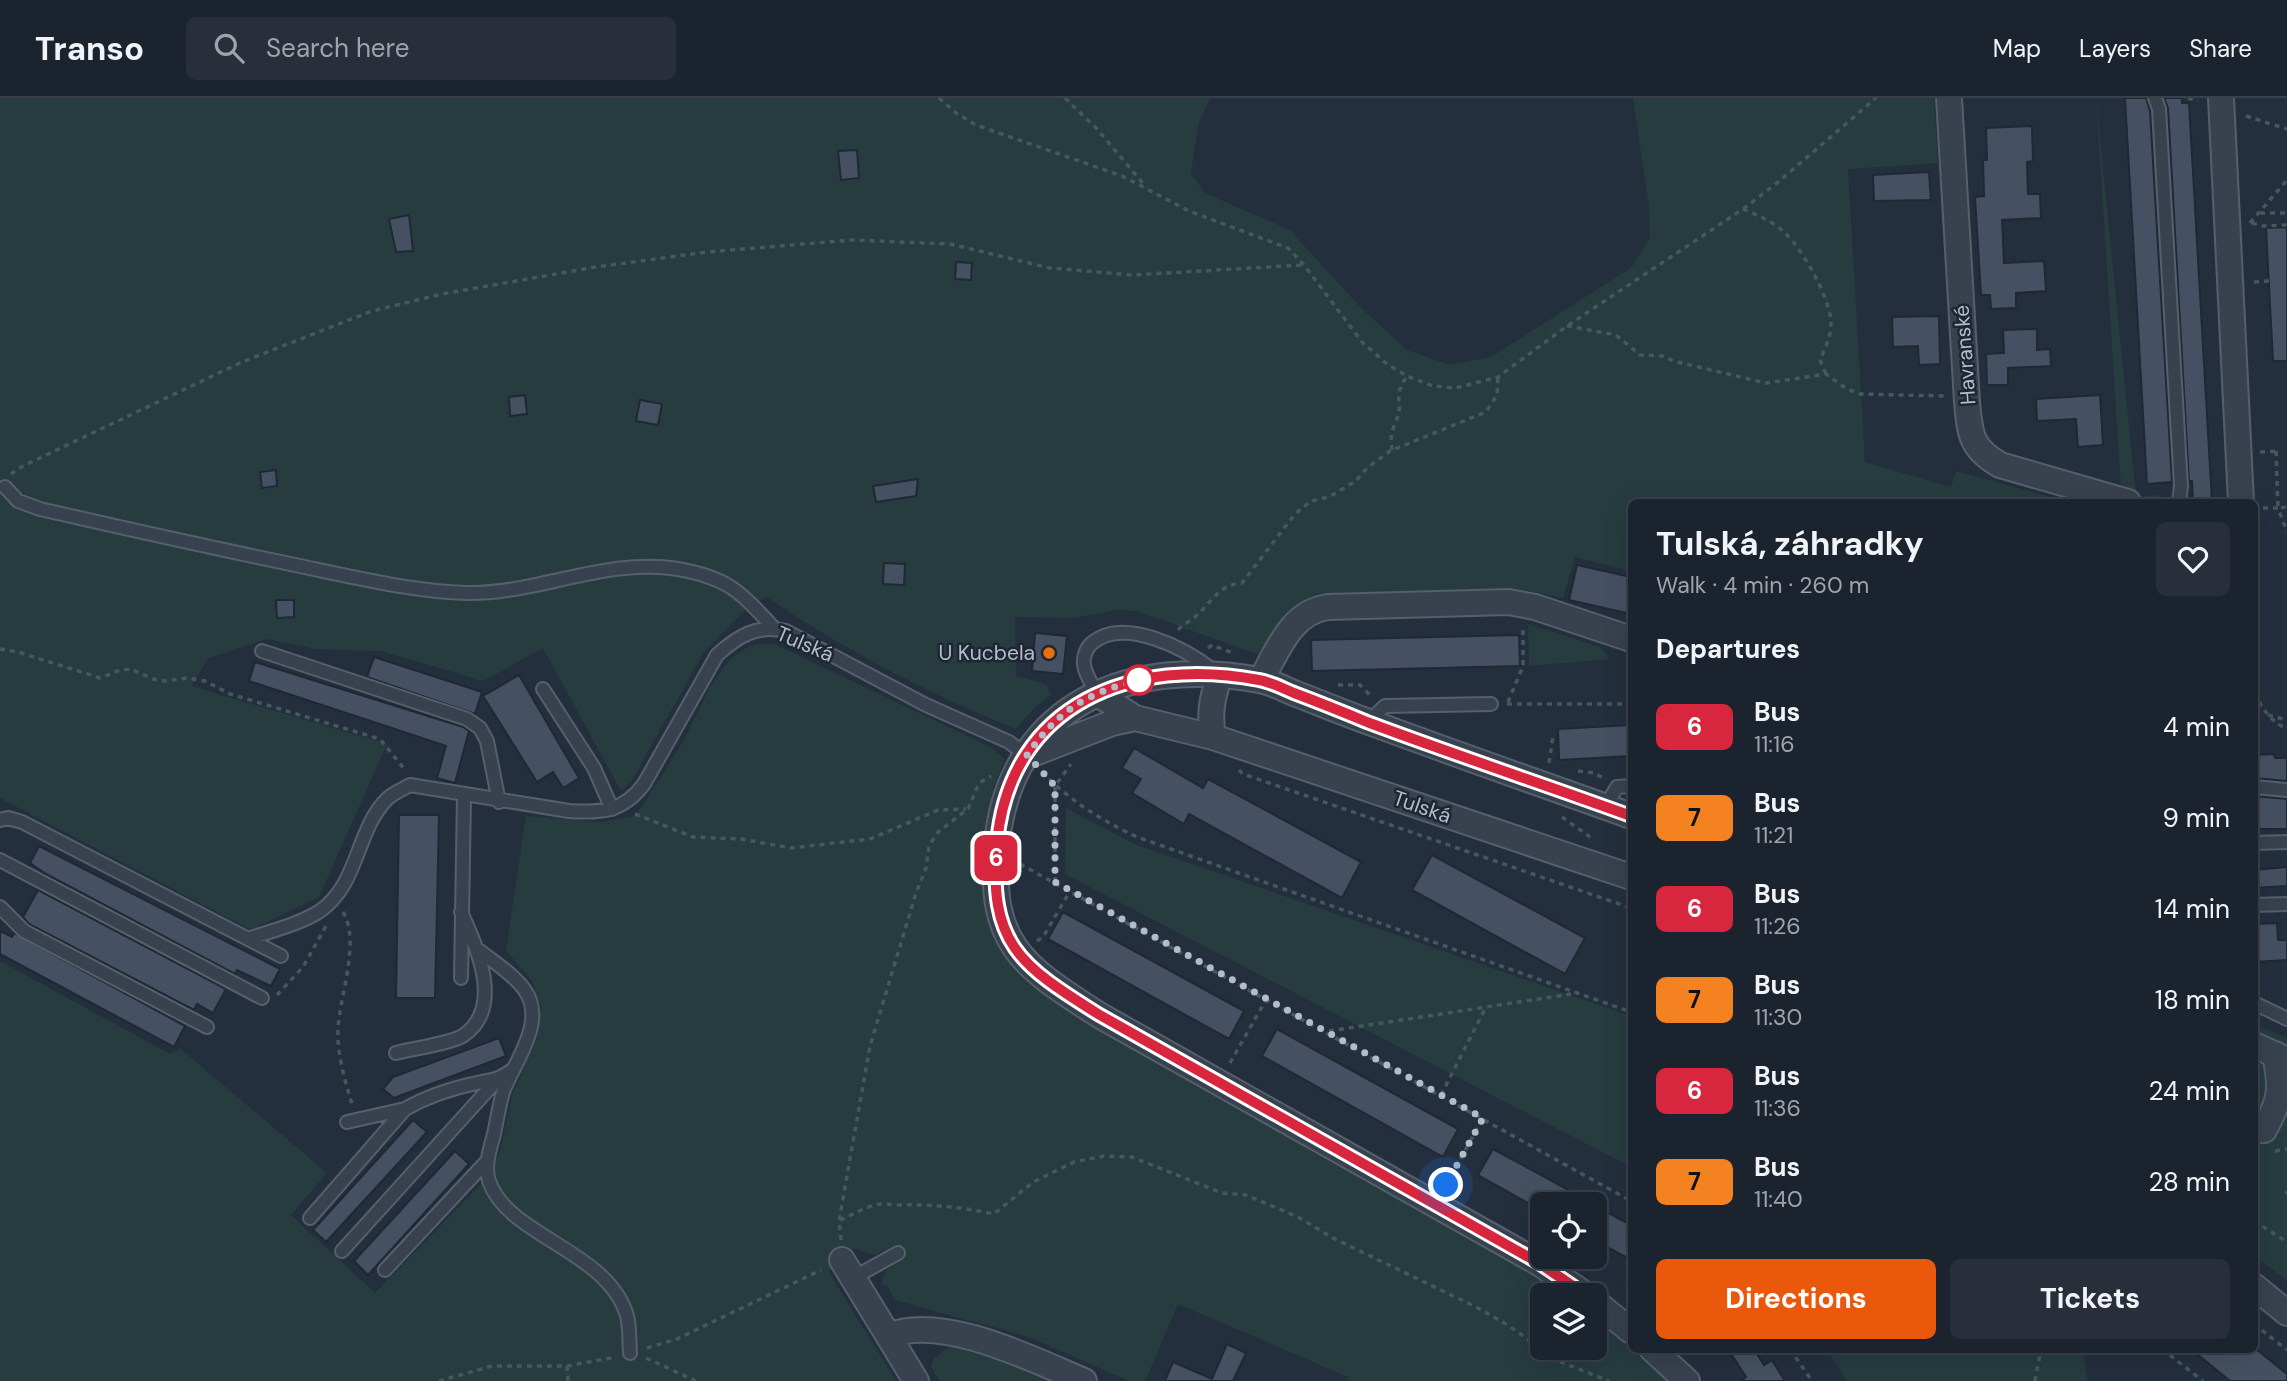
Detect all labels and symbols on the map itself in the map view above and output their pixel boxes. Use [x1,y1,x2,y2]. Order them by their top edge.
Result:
street label: Havranské [1948,304,1982,406]
street label: Tulská [772,619,838,669]
place label: U Kucbela [939,639,1035,667]
marker: U Kucbela [1041,645,1057,661]
unlabelled marker [1124,665,1154,695]
street label: Tulská [1389,784,1455,830]
line badge: 6 [973,835,1019,881]
your location [1428,1167,1463,1202]

